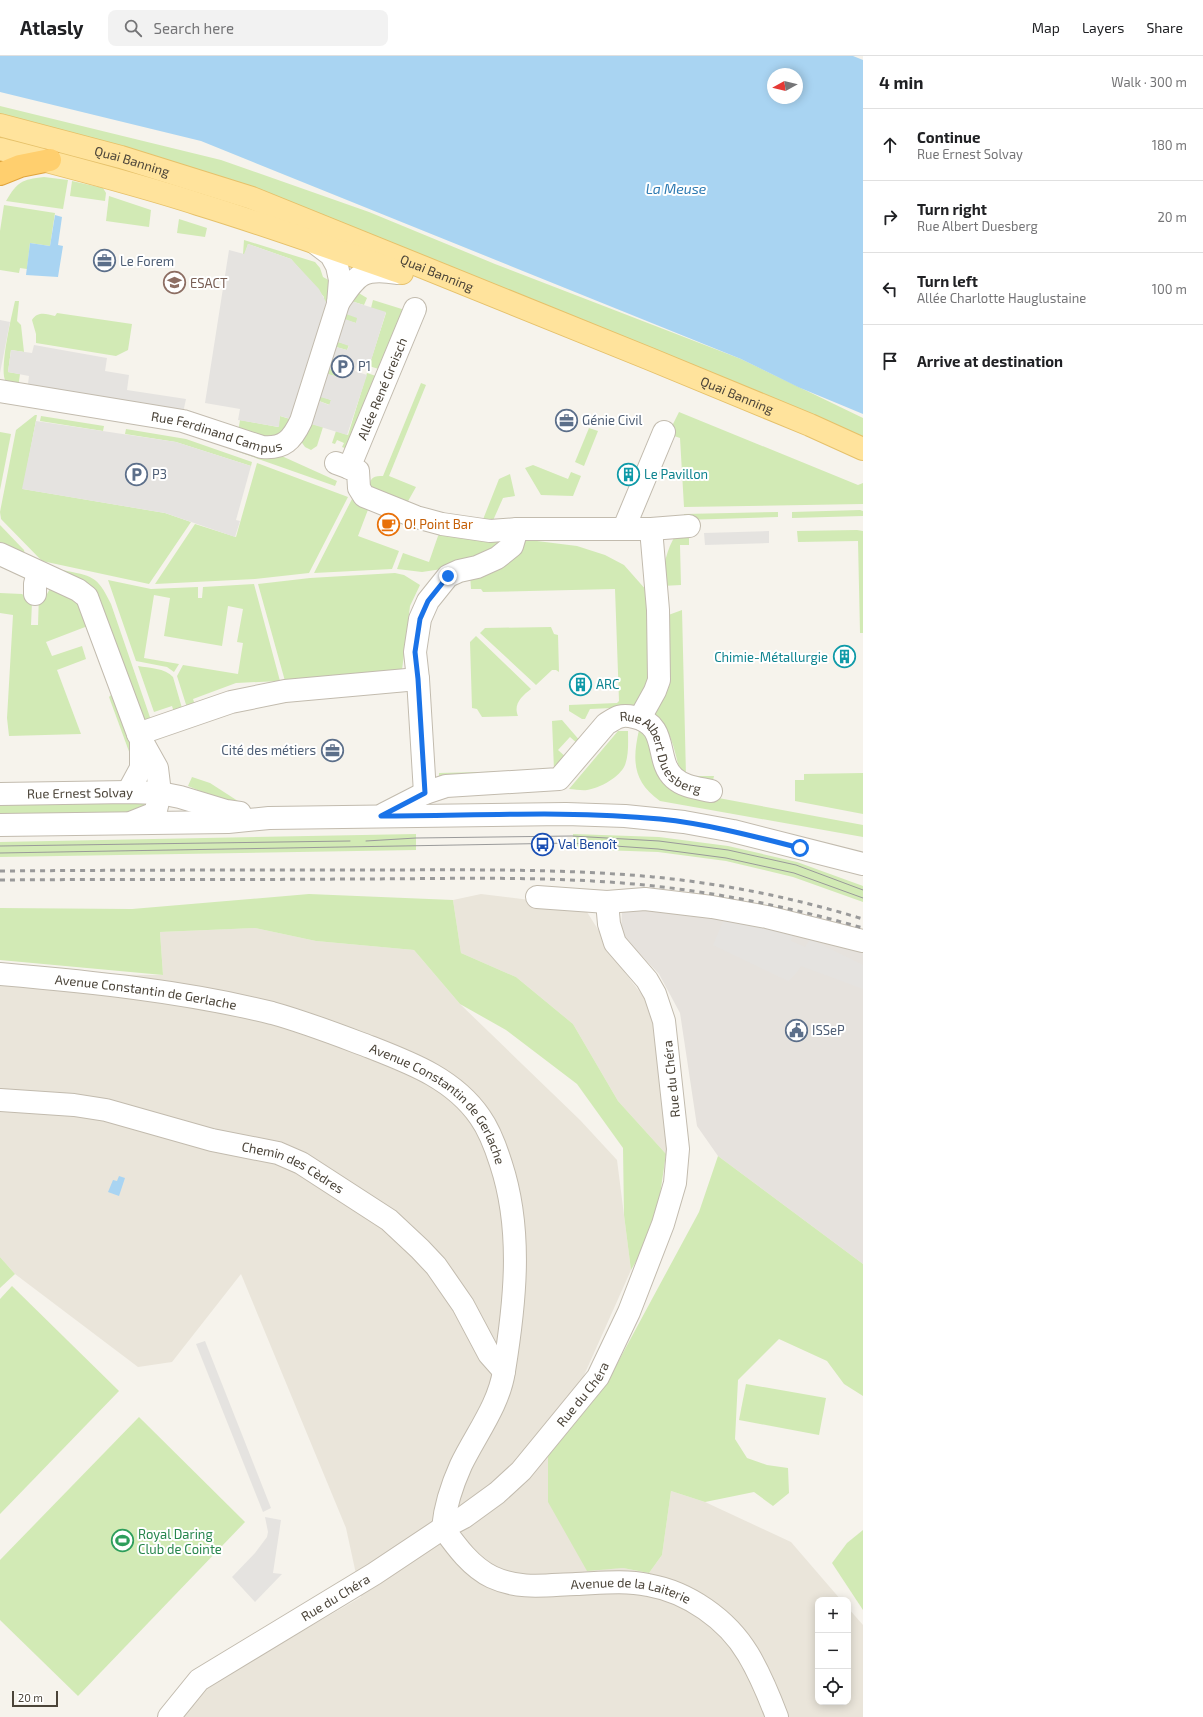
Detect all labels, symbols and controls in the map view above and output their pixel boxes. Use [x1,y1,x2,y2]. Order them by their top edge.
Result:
search box [108,10,388,46]
text: Atlasly [20,16,84,39]
icon: search [122,17,144,39]
text: Search here [154,19,234,37]
text: Map [1032,19,1060,36]
text: Layers [1082,19,1124,36]
text: Share [1146,19,1183,36]
north arrow [767,68,803,104]
text: 4 min [879,72,923,92]
text: Walk · 300 m [1111,74,1187,90]
text: Continue [917,128,980,146]
icon: ahead [879,134,901,156]
text: 180 m [1152,137,1187,153]
street label: Quai Banning [93,142,172,180]
text: Rue Ernest Solvay [917,146,1023,162]
water label: La Meuse [646,180,707,197]
text: Turn right [917,200,987,218]
icon: right [879,206,901,228]
text: 20 m [1158,209,1187,225]
text: Rue Albert Duesberg [917,218,1038,234]
office icon: Le Forem [91,248,117,274]
street label: Quai Banning [398,251,476,295]
place label: Le Forem [120,253,174,269]
school or university icon: ESACT [162,270,188,296]
text: Turn left [917,272,978,290]
place label: ESACT [190,275,228,291]
icon: left [879,278,901,300]
text: 100 m [1152,281,1187,297]
text: Allée Charlotte Hauglustaine [917,290,1086,306]
street label: Allée René Greisch [354,335,410,442]
icon: arrive [879,350,901,372]
text: Arrive at destination [917,352,1063,370]
parking icon: P1 [330,353,356,379]
place label: P1 [358,358,371,374]
street label: Quai Banning [698,373,776,417]
office icon: Génie Civil [554,407,580,433]
street label: Rue Ferdinand Campus [150,408,284,455]
place label: Génie Civil [582,412,643,428]
parking icon: P3 [124,461,150,487]
building icon: Le Pavillon [615,461,641,487]
place label: P3 [152,466,167,482]
place label: Le Pavillon [644,466,708,482]
cafe icon: O! Point Bar [375,511,401,537]
place label: O! Point Bar [404,516,473,532]
route end [439,567,457,585]
building icon: Chimie-Métallurgie [831,644,857,670]
place label: Chimie-Métallurgie [714,649,828,665]
building icon: ARC [567,671,593,697]
place label: ARC [596,676,620,692]
street label: Rue Albert Duesberg [619,708,702,797]
office icon: Cité des métiers [319,737,345,763]
place label: Cité des métiers [221,742,316,758]
street label: Rue Ernest Solvay [27,784,133,802]
bus stop icon: Val Benoît [530,831,556,857]
place label: Val Benoît [558,836,617,852]
route start [791,839,809,857]
street label: Avenue Constantin de Gerlache [54,971,238,1013]
public building icon: ISSeP [784,1017,810,1043]
place label: ISSeP [812,1022,845,1038]
street label: Avenue Constantin de Gerlache [367,1040,509,1166]
street label: Rue du Chéra [659,1040,683,1118]
street label: Chemin des Cèdres [240,1138,347,1197]
street label: Rue du Chéra [553,1359,612,1430]
place label: Royal Daring Club de Cointe [138,1526,222,1557]
sports icon: Royal Daring Club de Cointe [109,1528,135,1554]
street label: Rue du Chéra [298,1571,373,1624]
street label: Avenue de la Laiterie [570,1574,694,1607]
map controls [815,1597,851,1705]
button: + [815,1597,851,1633]
button: − [815,1633,851,1669]
button: locate [815,1669,851,1705]
scale bar [12,1689,58,1708]
text: 20 m [18,1691,43,1704]

